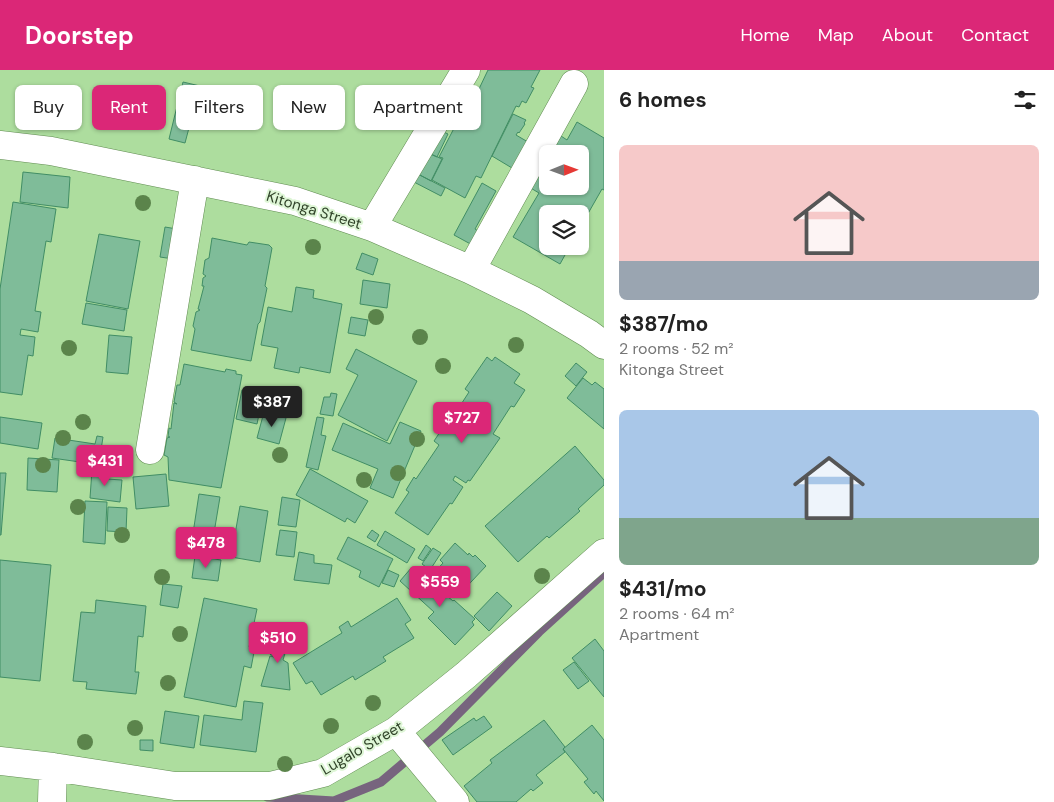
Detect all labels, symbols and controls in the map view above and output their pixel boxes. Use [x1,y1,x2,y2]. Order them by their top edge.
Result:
text: Doorstep [25,20,134,51]
text: Home [740,23,790,47]
text: Map [818,23,854,47]
text: About [882,23,933,47]
text: Contact [961,23,1029,47]
chip: Buy [15,85,82,130]
chip: Rent [92,85,166,130]
chip: Filters [176,85,263,130]
chip: New [273,85,345,130]
chip: Apartment [355,85,481,130]
text: 6 homes [619,86,707,114]
icon: filters [1011,86,1039,114]
north arrow [539,145,589,195]
map controls [539,145,589,255]
icon: home [784,178,874,268]
street label: Kitonga Street [264,186,364,234]
button: layers [539,205,589,255]
text: $387/mo [619,310,708,338]
text: 2 rooms · 52 m² [619,338,734,359]
text: Kitonga Street [619,359,724,380]
pin: $387 [242,386,302,428]
text: $387 [253,391,291,412]
pin: $727 [432,402,492,444]
text: $727 [444,407,480,428]
icon: home [784,443,874,533]
pin: $431 [75,444,135,487]
text: $431 [87,450,123,471]
pin: $478 [176,526,236,569]
text: $478 [187,532,225,553]
pin: $559 [410,566,470,608]
text: $559 [420,571,460,592]
text: $431/mo [619,575,707,603]
text: 2 rooms · 64 m² [619,603,735,624]
pin: $510 [248,622,308,664]
text: Apartment [619,624,699,645]
text: $510 [260,627,296,648]
street label: Lugalo Street [317,716,407,780]

